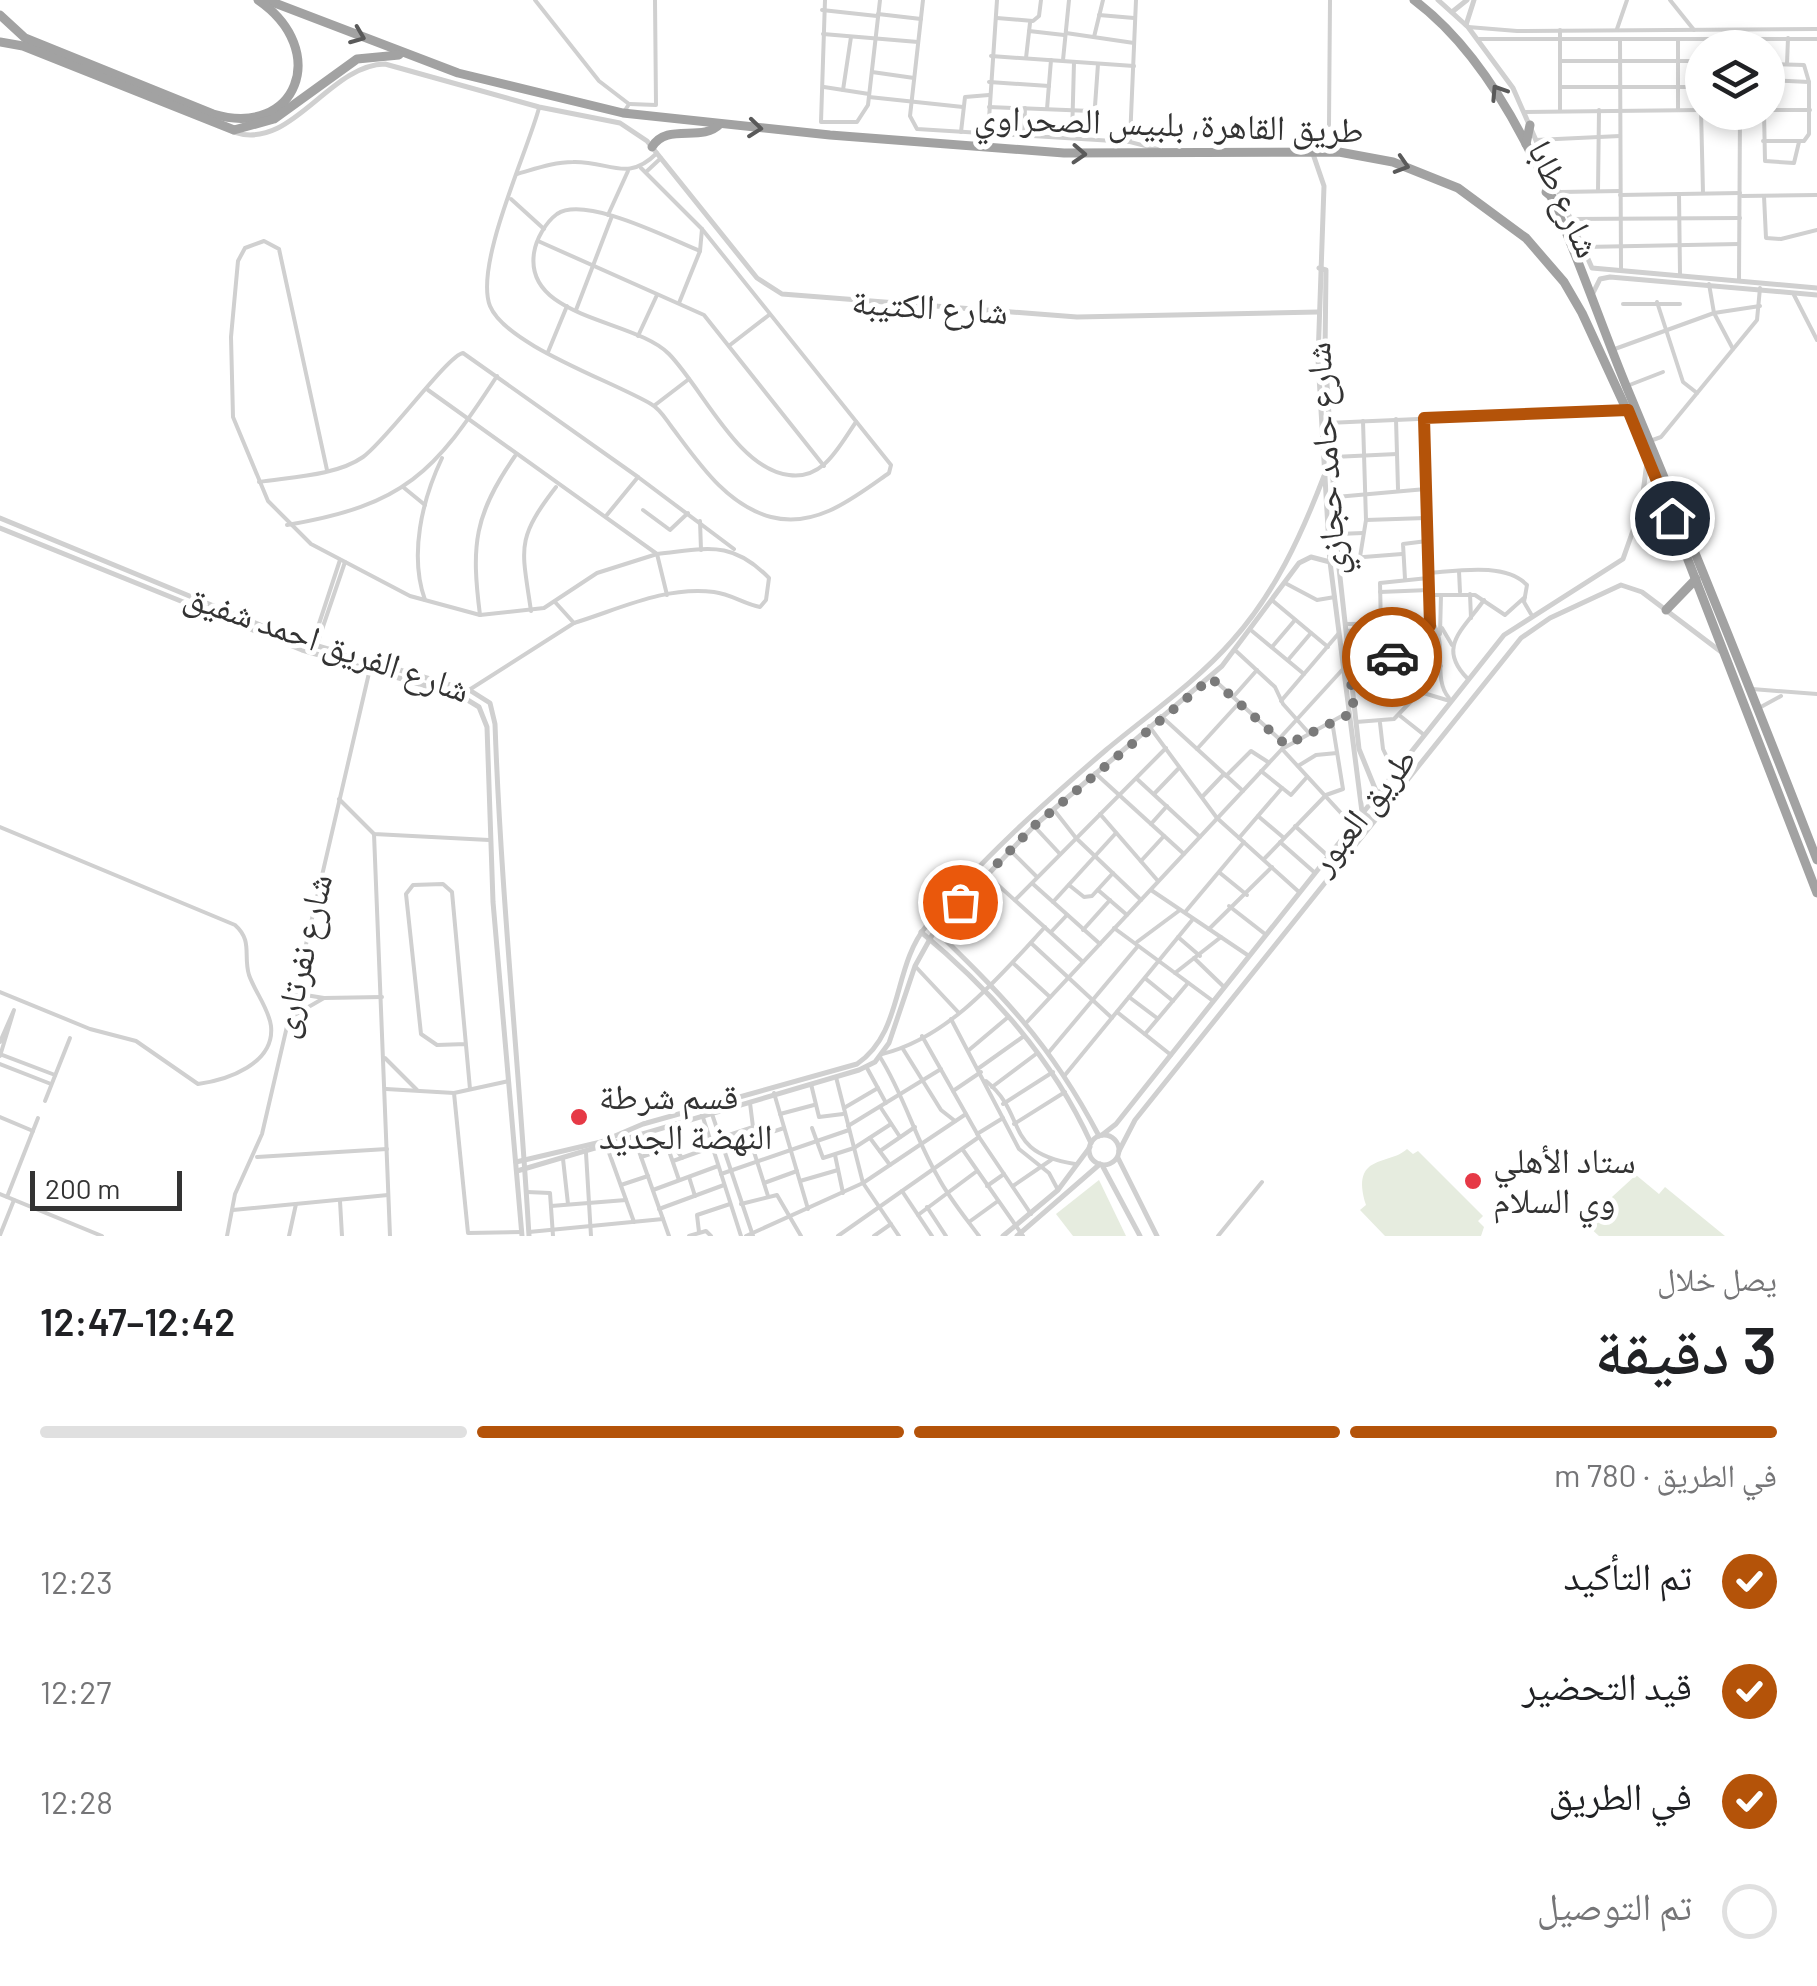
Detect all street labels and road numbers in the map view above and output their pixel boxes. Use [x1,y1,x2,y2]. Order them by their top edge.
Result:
street label: طريق القاهرة, بلبيس الصحراوي [973,94,1365,159]
street label: شارع طابا [1518,133,1611,264]
street label: شارع الكتيبة [850,279,1010,334]
street label: شارع حامد حجازي [1295,340,1362,577]
street label: شارع الفريق احمد شفيق [179,573,476,712]
street label: طريق العبور [1298,738,1425,883]
street label: شارع نفرتارى [261,870,342,1042]

